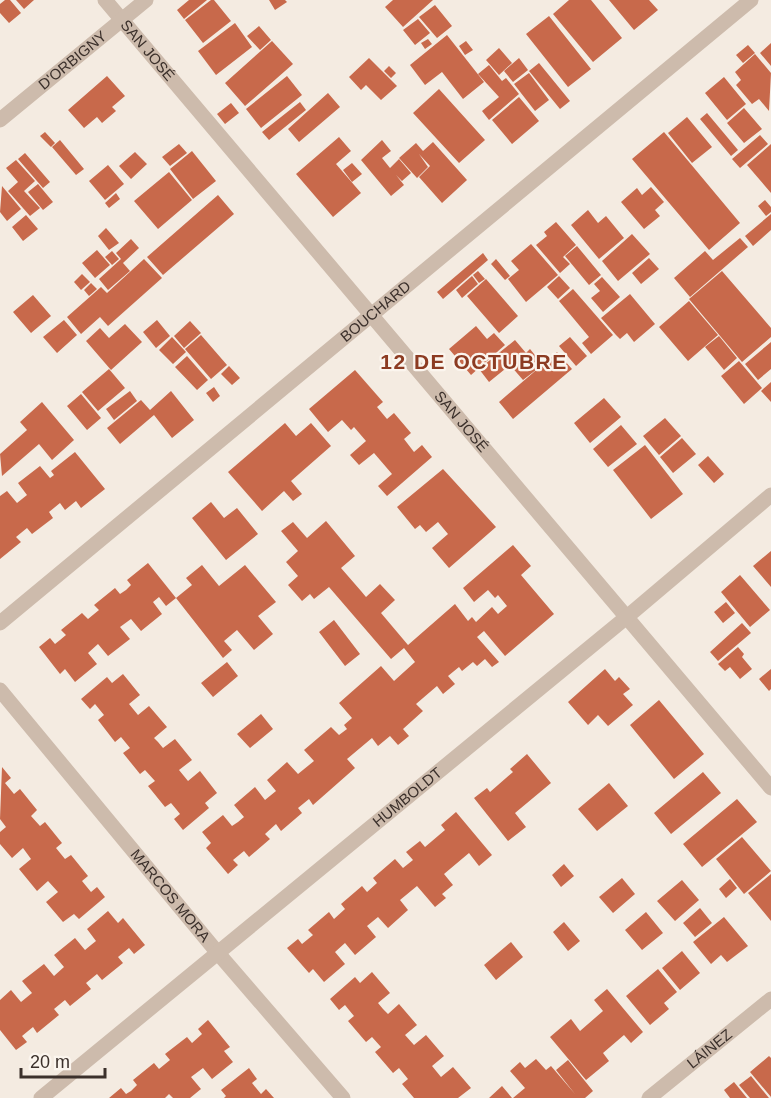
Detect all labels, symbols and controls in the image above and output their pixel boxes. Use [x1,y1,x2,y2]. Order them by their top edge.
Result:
street label: SAN JOSÉ [118,16,178,84]
street label: D'ORBIGNY [35,27,110,93]
street label: BOUCHARD [337,277,414,345]
district label: 12 DE OCTUBRE [380,350,568,373]
street label: SAN JOSÉ [431,387,492,455]
street label: HUMBOLDT [369,764,445,830]
street label: MARCOS MORA [127,846,214,945]
street label: LÁINEZ [683,1025,735,1072]
scale bar [21,1041,105,1079]
text: 20 m [30,1052,70,1072]

